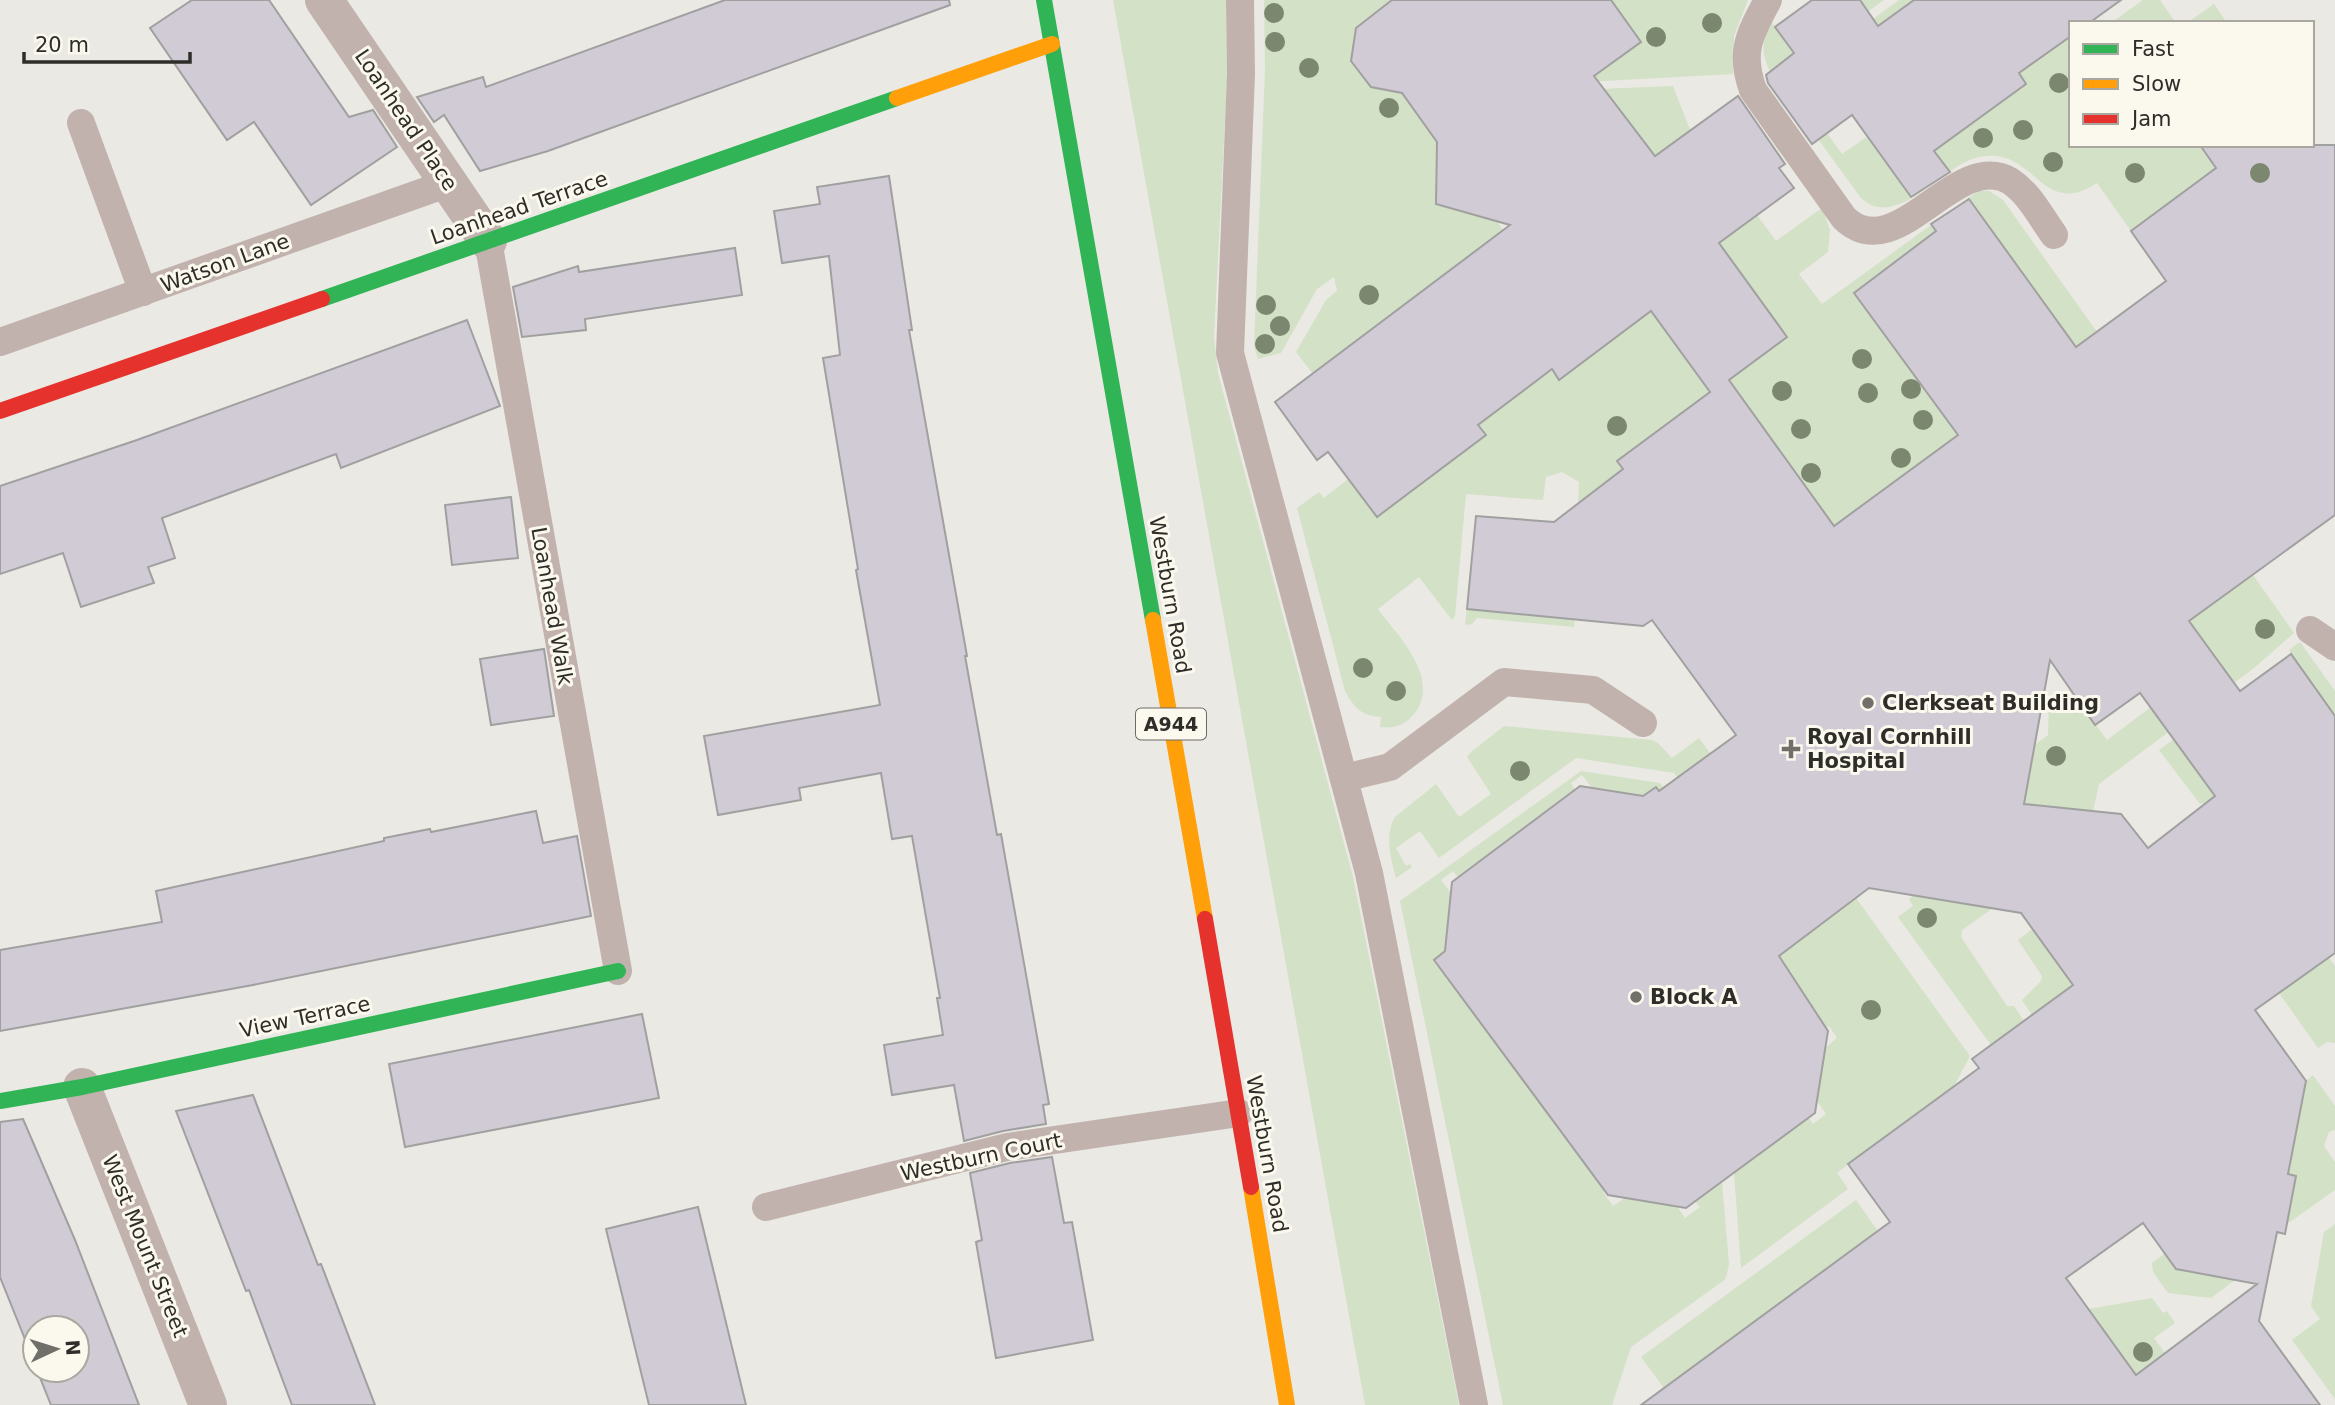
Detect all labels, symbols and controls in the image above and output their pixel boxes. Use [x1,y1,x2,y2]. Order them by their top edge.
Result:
scale bar [24,21,191,65]
legend [2069,21,2314,147]
text: 20 m [35,33,89,57]
text: Fast [2132,37,2174,61]
street label: Loanhead Place [350,45,462,195]
text: Slow [2132,72,2181,96]
text: Jam [2130,107,2172,131]
street label: Loanhead Terrace [427,166,611,250]
street label: Watson Lane [157,229,293,297]
street label: Westburn Road [1144,515,1196,675]
street label: Loanhead Walk [526,525,578,688]
place label: Clerkseat Building [1882,691,2099,715]
marker: Clerkseat Building [1860,695,1876,711]
road number: A944 [1136,708,1206,740]
place label: Royal Cornhill Hospital [1807,725,1972,773]
marker: Royal Cornhill Hospital [1781,739,1801,759]
place label: Block A [1650,985,1738,1009]
marker: Block A [1628,989,1644,1005]
street label: View Terrace [237,991,373,1043]
street label: Westburn Road [1241,1074,1293,1234]
street label: Westburn Court [898,1128,1064,1186]
street label: West Mount Street [97,1151,193,1341]
north arrow [21,1314,91,1384]
text: N [61,1339,84,1357]

